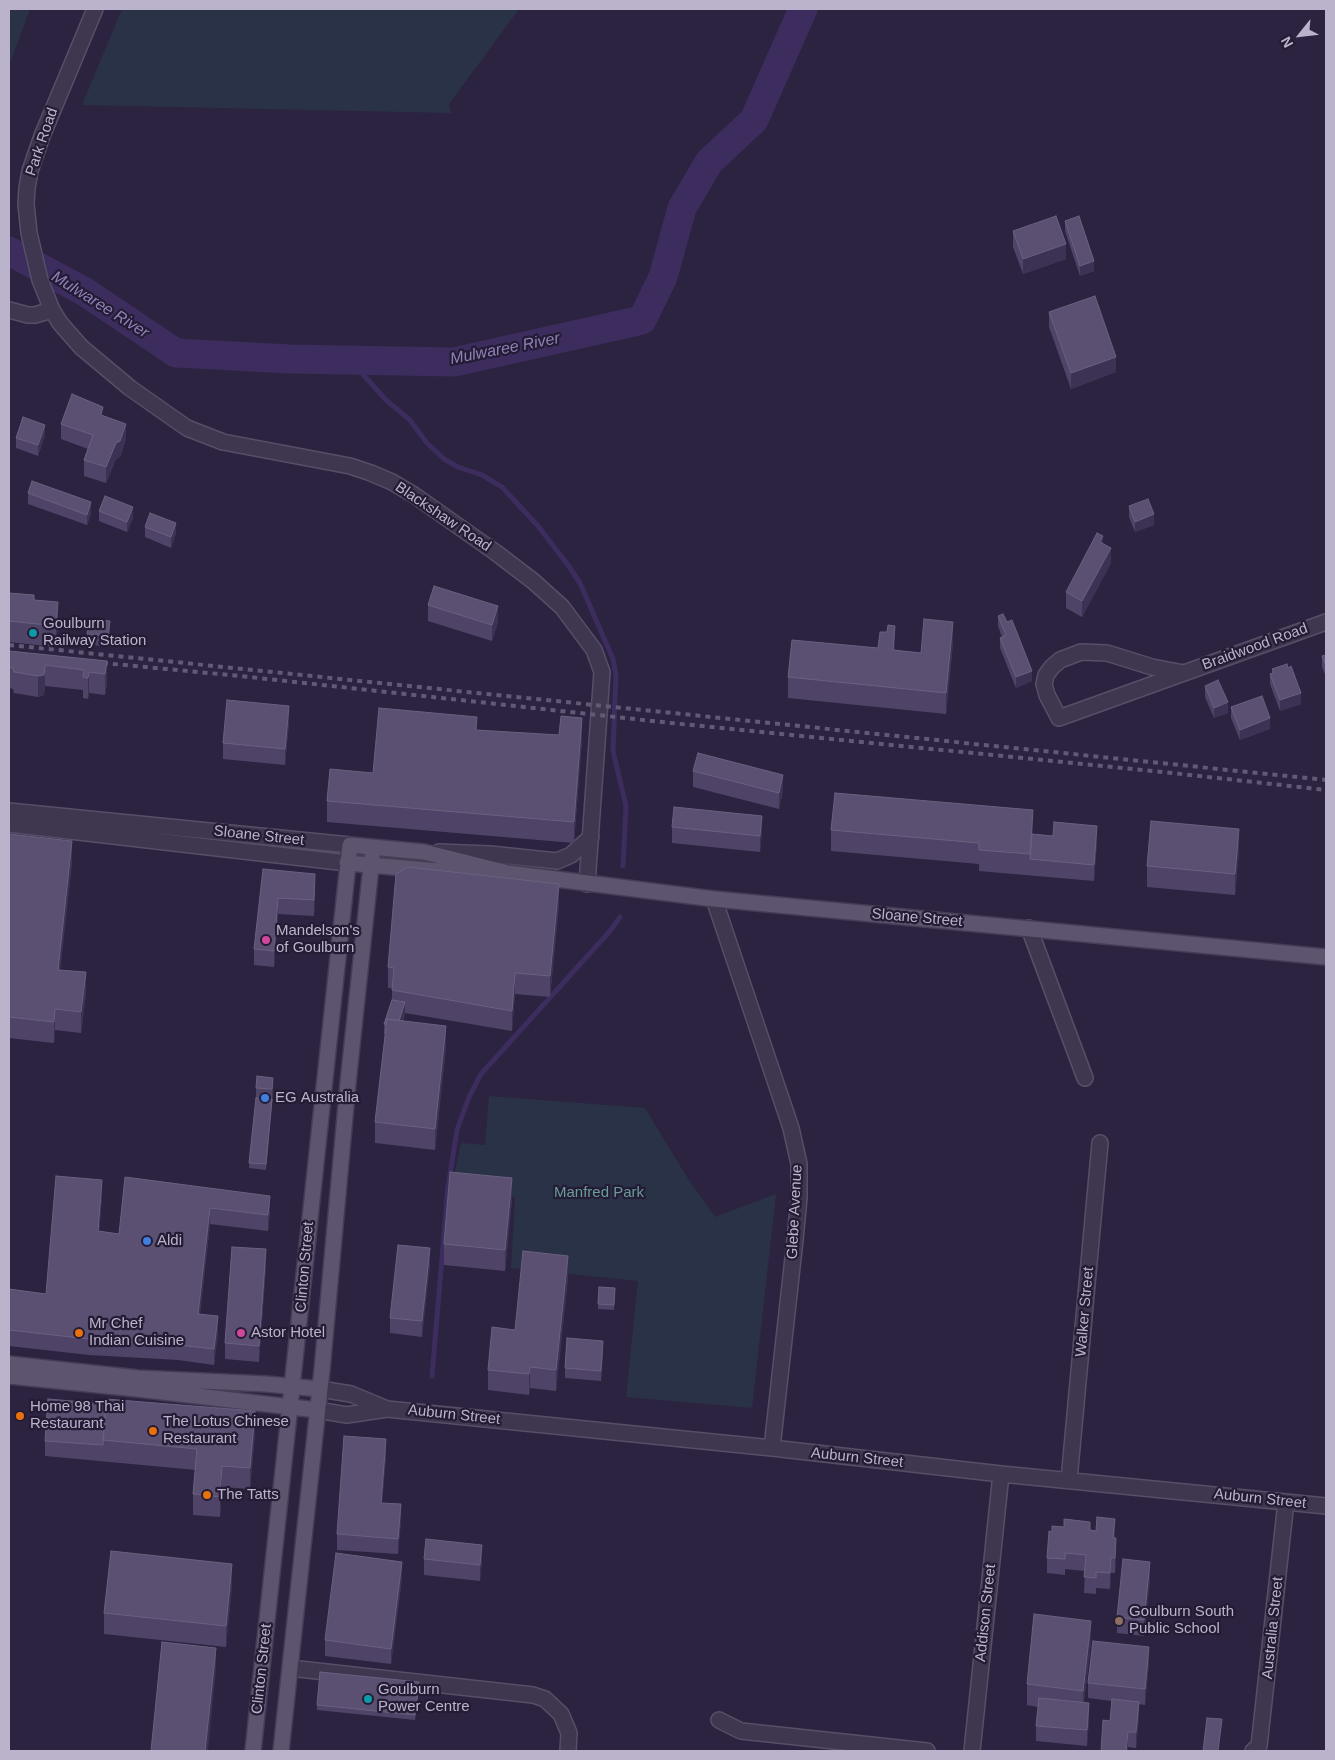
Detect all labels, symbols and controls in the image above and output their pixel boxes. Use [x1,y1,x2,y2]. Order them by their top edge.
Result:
north arrow [1275,10,1325,60]
text: N [1277,34,1296,51]
street label: Park Road [22,106,62,178]
water label: Mulwaree River [48,267,152,343]
water label: Mulwaree River [449,329,561,369]
street label: Blackshaw Road [392,478,494,556]
place label: Goulburn Railway Station [43,615,146,650]
street label: Braidwood Road [1200,620,1310,674]
marker: Goulburn Railway Station [27,627,39,639]
street label: Sloane Street [213,822,305,850]
street label: Sloane Street [871,905,963,931]
place label: Mandelson's of Goulburn [276,922,360,957]
marker: Mandelson's of Goulburn [260,934,272,946]
place label: EG Australia [275,1089,359,1107]
marker: EG Australia [259,1092,271,1104]
street label: Glebe Avenue [784,1164,806,1260]
park label: Manfred Park [554,1184,644,1202]
street label: Clinton Street [292,1221,318,1313]
place label: Aldi [157,1232,182,1250]
marker: Aldi [141,1235,153,1247]
street label: Walker Street [1072,1266,1098,1358]
place label: Mr Chef Indian Cuisine [89,1315,184,1350]
place label: Astor Hotel [251,1324,325,1342]
marker: Mr Chef Indian Cuisine [73,1327,85,1339]
marker: Astor Hotel [235,1327,247,1339]
place label: Home 98 Thai Restaurant [30,1398,124,1433]
street label: Auburn Street [407,1401,501,1429]
marker: Home 98 Thai Restaurant [14,1410,26,1422]
place label: The Lotus Chinese Restaurant [163,1413,289,1448]
marker: The Lotus Chinese Restaurant [147,1425,159,1437]
street label: Auburn Street [810,1444,904,1472]
street label: Auburn Street [1213,1485,1307,1513]
place label: The Tatts [217,1486,279,1504]
marker: The Tatts [201,1489,213,1501]
street label: Addison Street [972,1563,1000,1663]
street label: Australia Street [1259,1576,1287,1680]
place label: Goulburn South Public School [1129,1603,1234,1638]
marker: Goulburn South Public School [1113,1615,1125,1627]
street label: Clinton Street [248,1623,276,1715]
place label: Goulburn Power Centre [378,1681,470,1716]
marker: Goulburn Power Centre [362,1693,374,1705]

